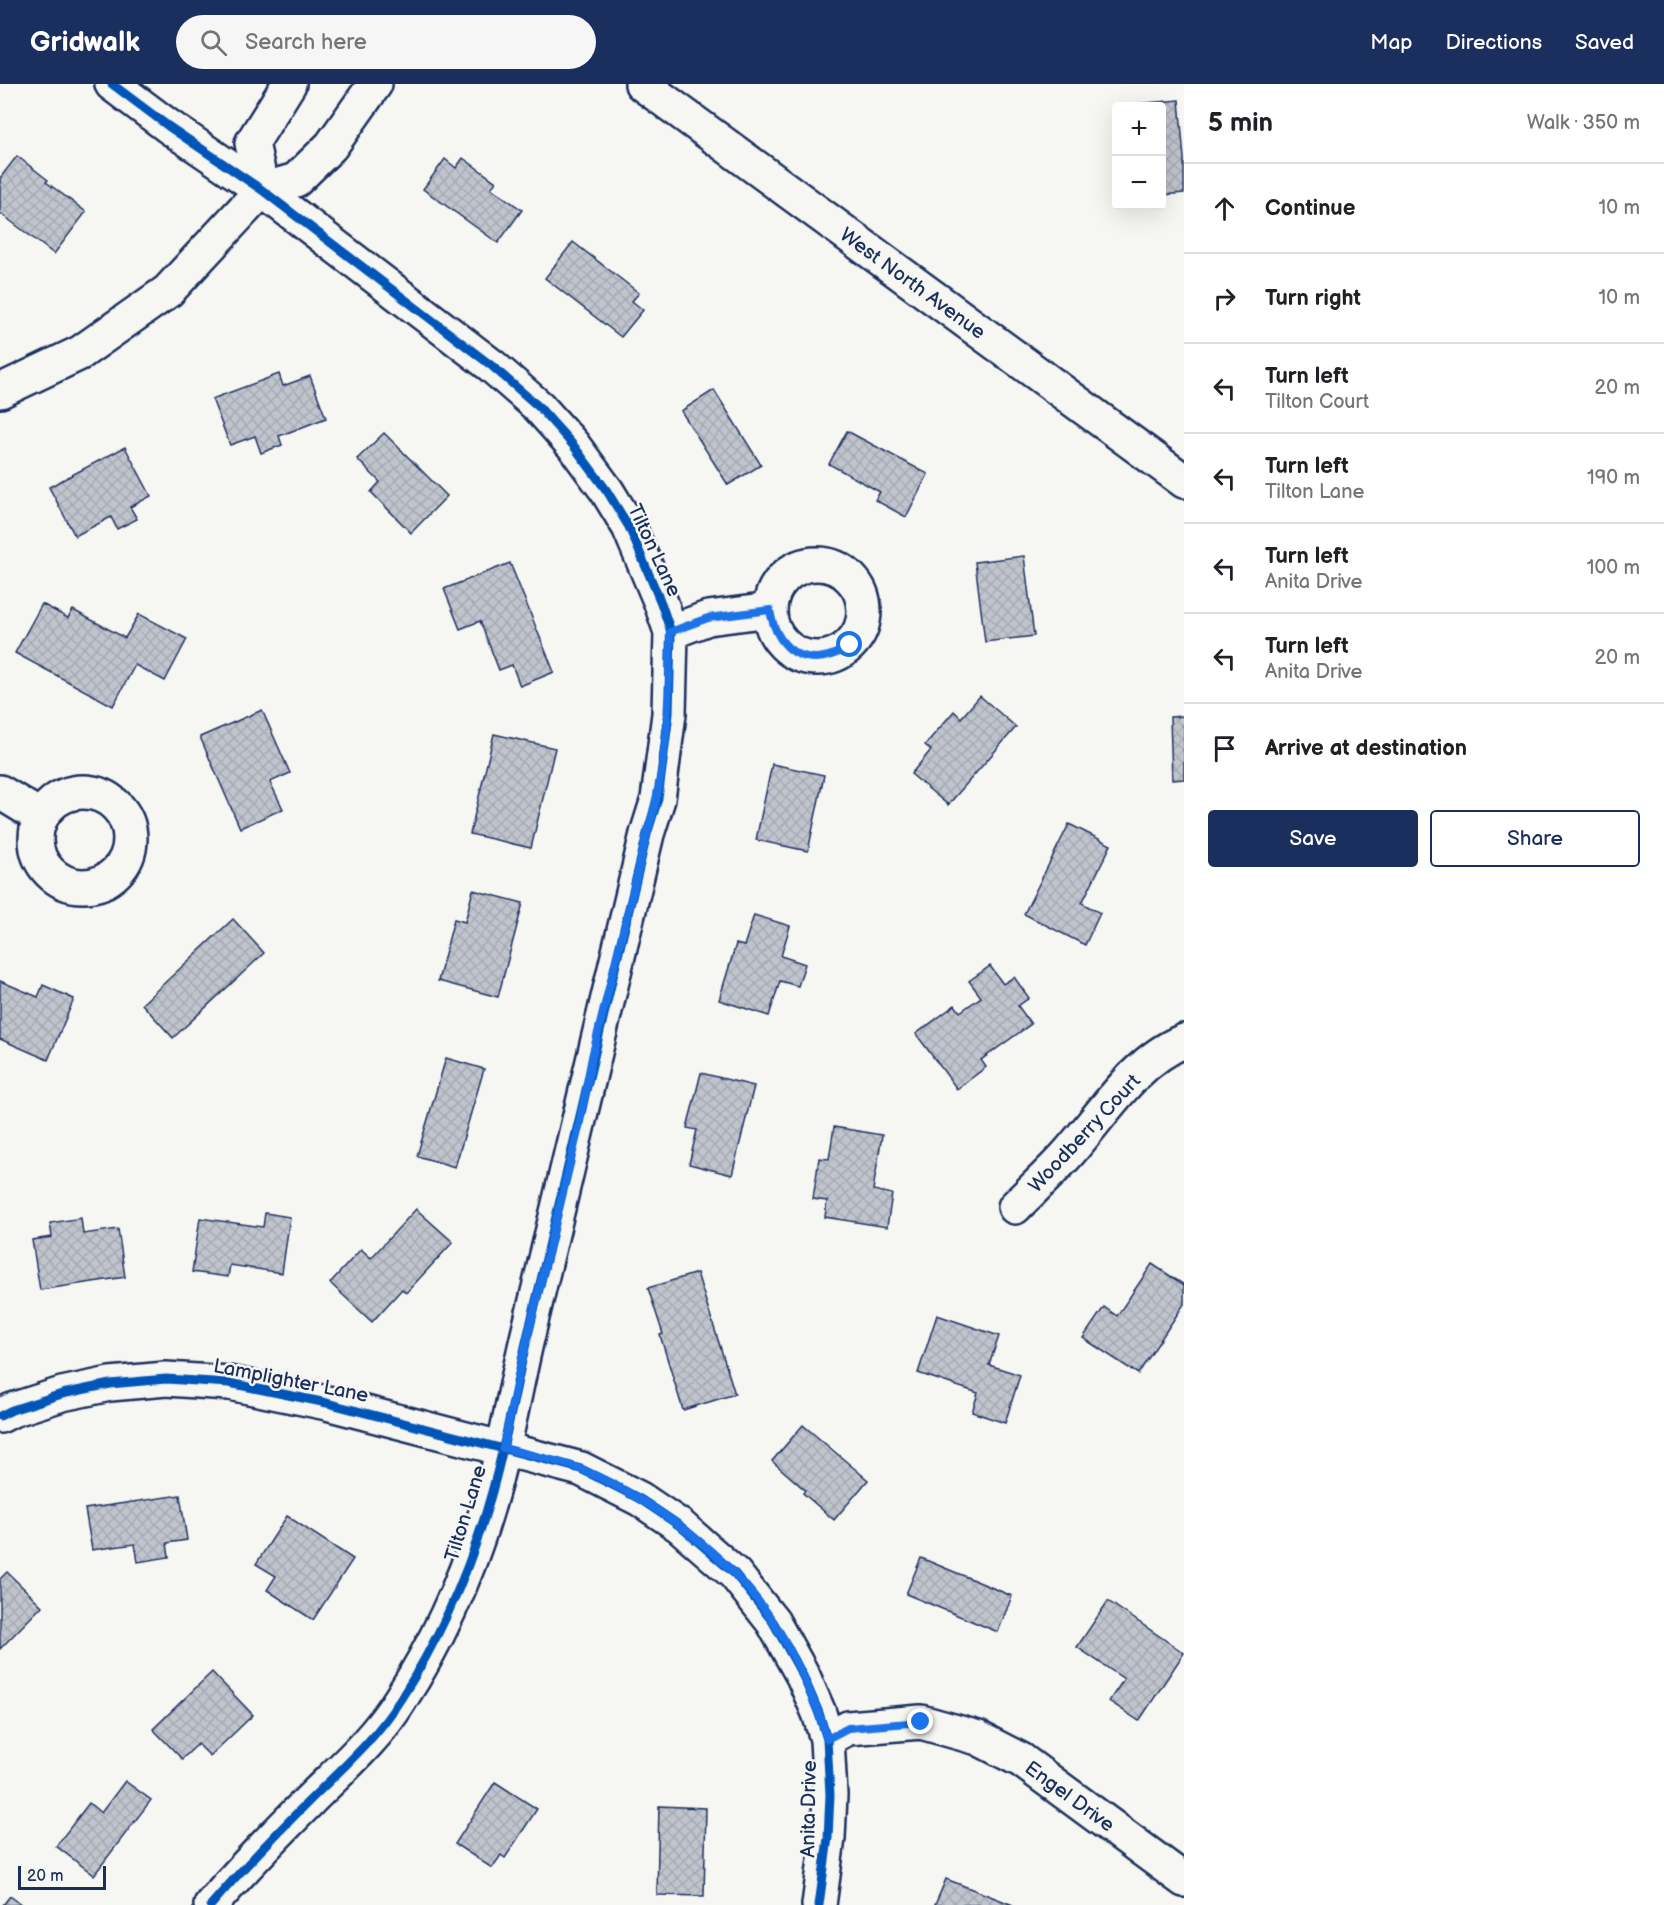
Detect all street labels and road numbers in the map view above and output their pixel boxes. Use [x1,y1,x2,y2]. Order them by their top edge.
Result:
street label: West North Avenue [835,223,990,345]
street label: Tilton Lane [622,500,686,601]
street label: Woodberry Court [1024,1070,1146,1198]
street label: Lamplighter Lane [211,1354,371,1408]
street label: Tilton Lane [440,1462,492,1564]
street label: Engel Drive [1020,1756,1119,1837]
street label: Anita Drive [796,1760,822,1858]

